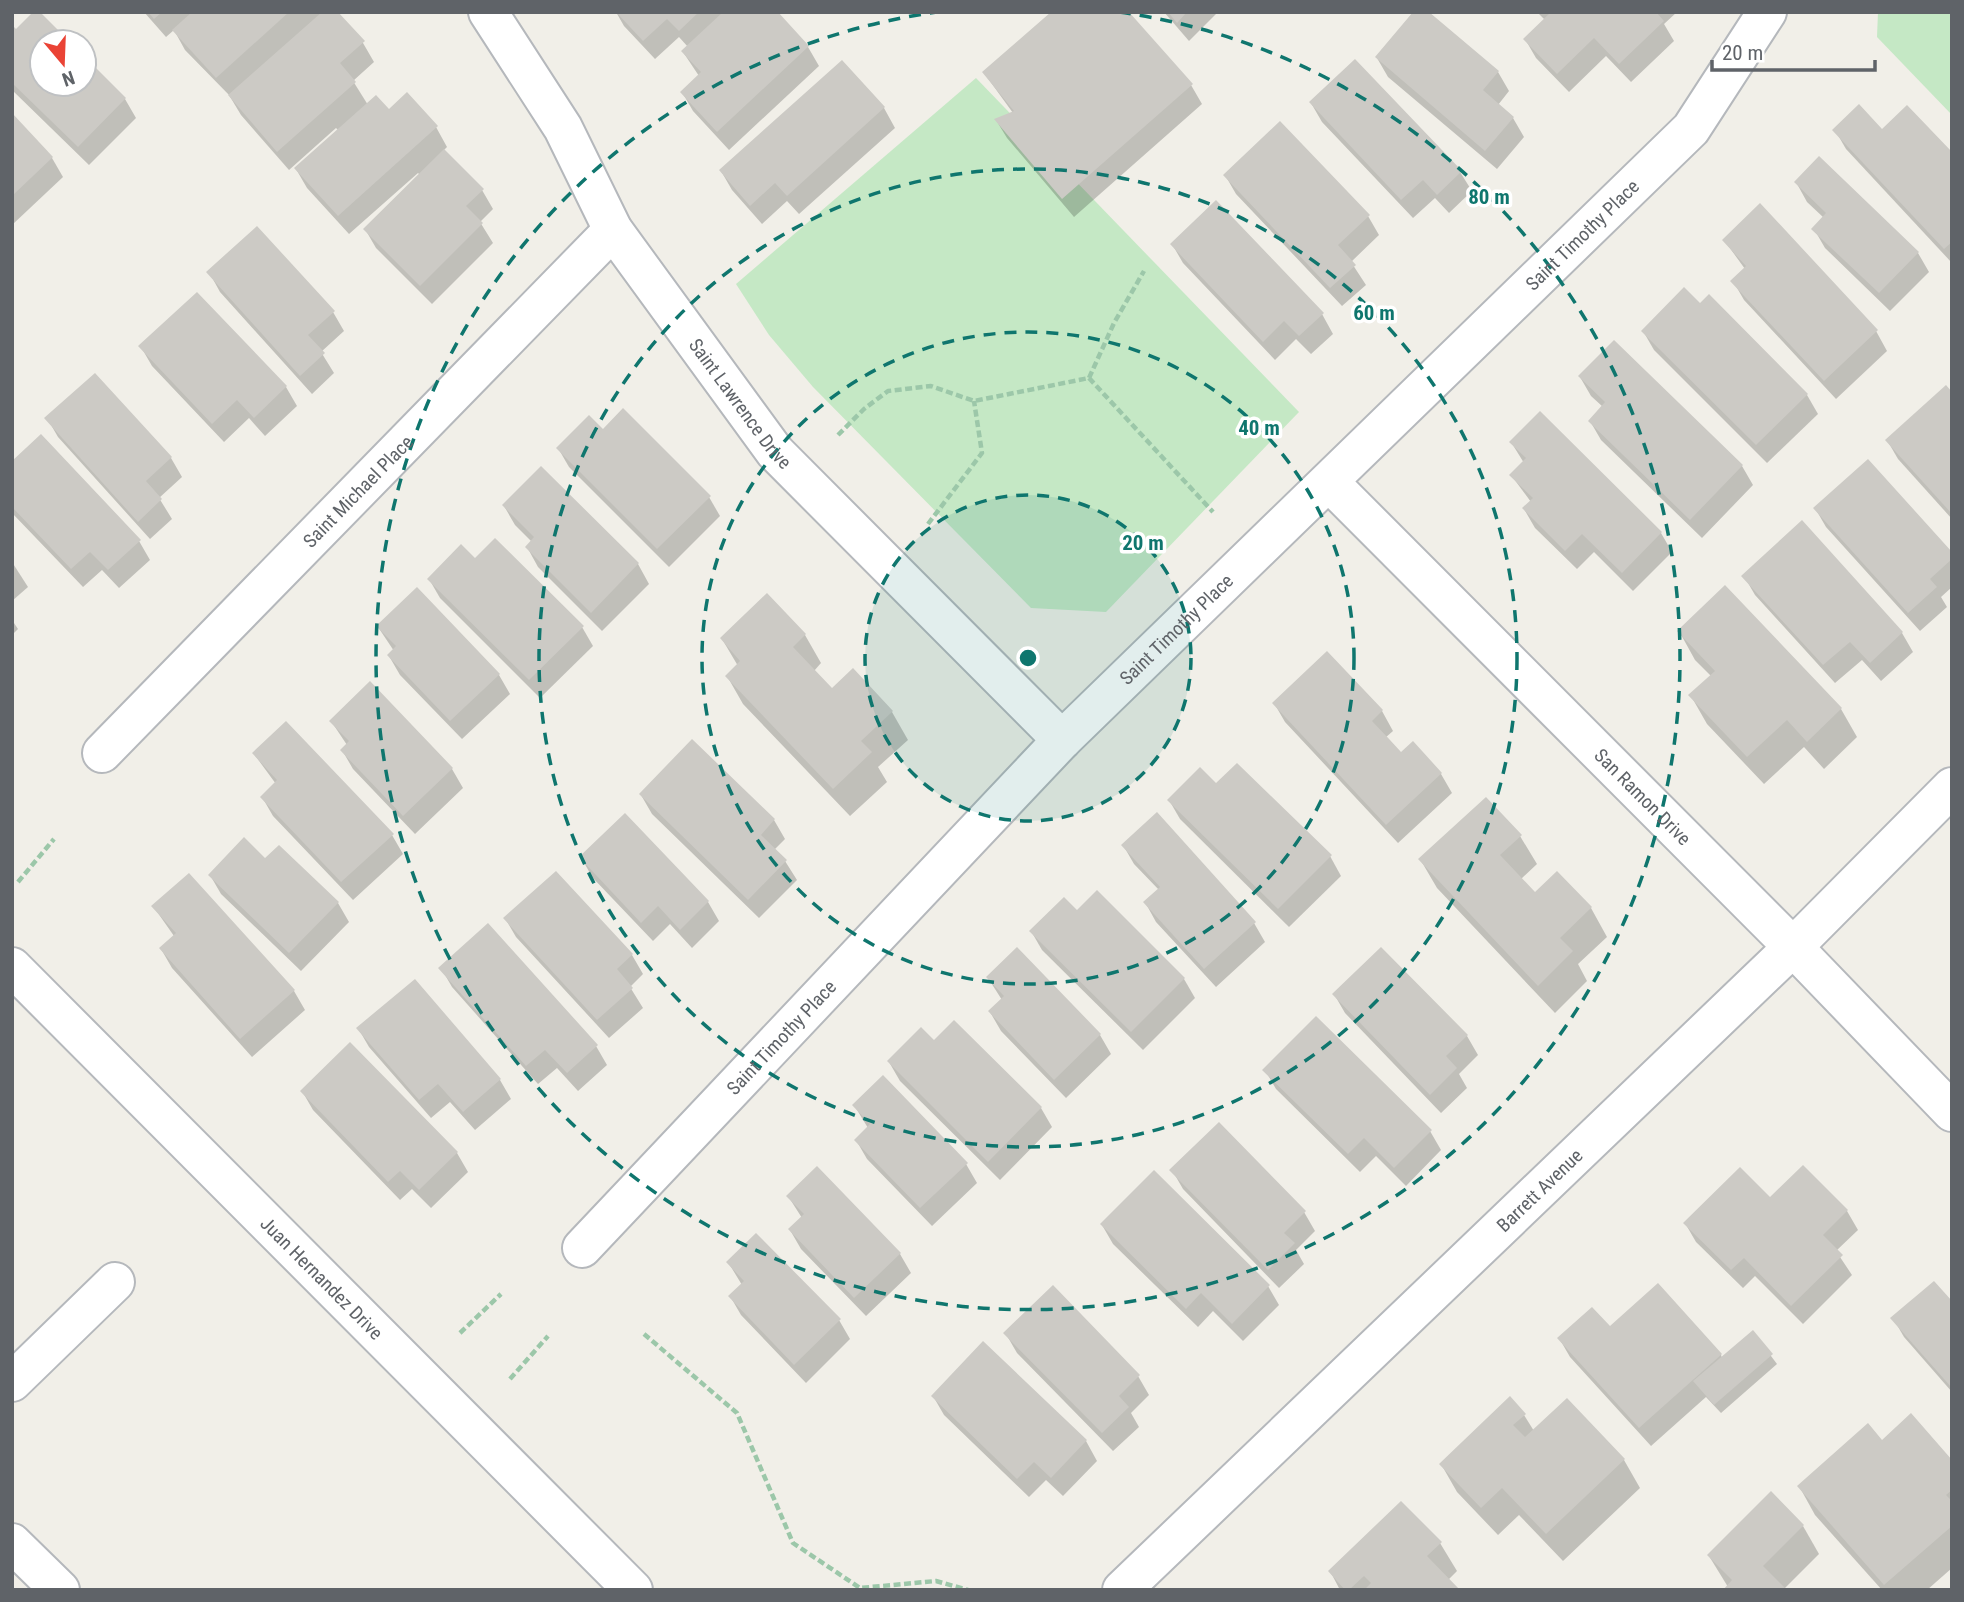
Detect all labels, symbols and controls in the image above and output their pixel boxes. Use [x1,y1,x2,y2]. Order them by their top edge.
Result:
north arrow [28,28,98,98]
scale bar [1712,28,1875,72]
text: 20 m [1722,41,1763,65]
text: N [59,66,78,91]
street label: Saint Timothy Place [1521,175,1644,295]
text: 80 m [1468,185,1510,209]
text: 60 m [1353,301,1395,325]
street label: Saint Lawrence Drive [684,334,796,474]
text: 40 m [1238,416,1280,440]
street label: Saint Michael Place [298,431,418,552]
text: 20 m [1122,531,1164,555]
street label: Saint Timothy Place [1115,569,1238,690]
centre of rings [1016,646,1040,670]
street label: San Ramon Drive [1590,744,1696,850]
street label: Saint Timothy Place [722,975,841,1100]
street label: Barrett Avenue [1492,1144,1587,1237]
street label: Juan Hernandez Drive [255,1212,388,1345]

